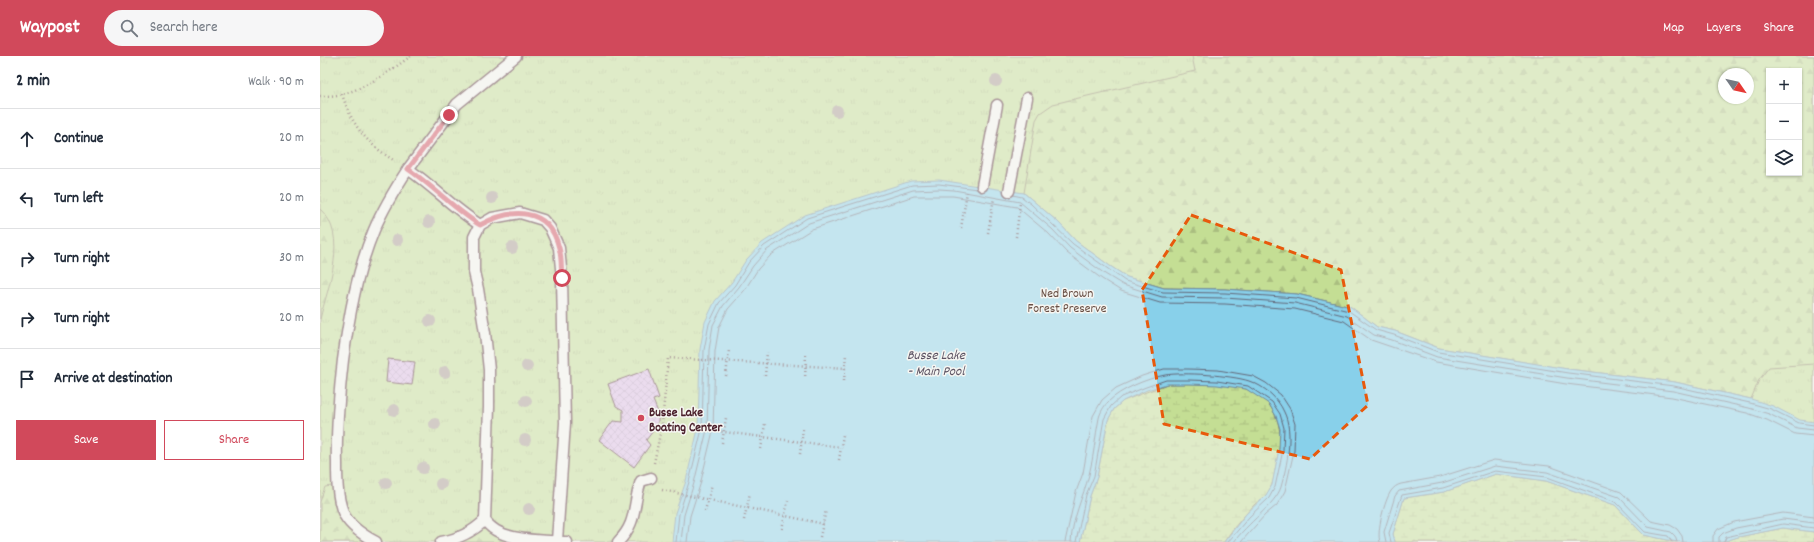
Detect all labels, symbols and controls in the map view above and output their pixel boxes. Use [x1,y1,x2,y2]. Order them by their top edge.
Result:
search box [104,10,384,46]
text: Waypost [20,15,80,42]
icon: search [118,17,140,39]
text: Search here [150,17,218,39]
text: Map [1663,18,1684,38]
text: Layers [1706,18,1741,38]
text: Share [1763,18,1794,38]
north arrow [1718,68,1754,104]
map controls [1766,68,1802,176]
button: + [1766,68,1802,104]
text: 2 min [16,70,50,94]
text: Walk · 90 m [248,73,304,92]
button: − [1766,104,1802,140]
route end [440,106,458,124]
icon: ahead [16,128,38,150]
text: Continue [54,128,103,150]
text: 20 m [279,129,304,148]
button: layers [1766,140,1802,176]
icon: left [16,188,38,210]
text: Turn left [54,188,103,210]
text: 20 m [279,189,304,208]
icon: right [16,248,38,270]
text: Turn right [54,248,110,270]
text: 30 m [279,249,304,268]
route start [553,269,571,287]
park label: Ned Brown Forest Preserve [1028,285,1107,319]
icon: right [16,308,38,330]
text: Turn right [54,308,110,330]
text: 20 m [279,309,304,328]
water label: Busse Lake - Main Pool [907,346,966,382]
icon: arrive [16,368,38,390]
text: Arrive at destination [54,368,172,390]
place label: Busse Lake Boating Center [649,404,724,438]
marker: Busse Lake Boating Center [636,413,646,423]
button: Save [16,420,156,460]
button: Share [164,420,304,460]

